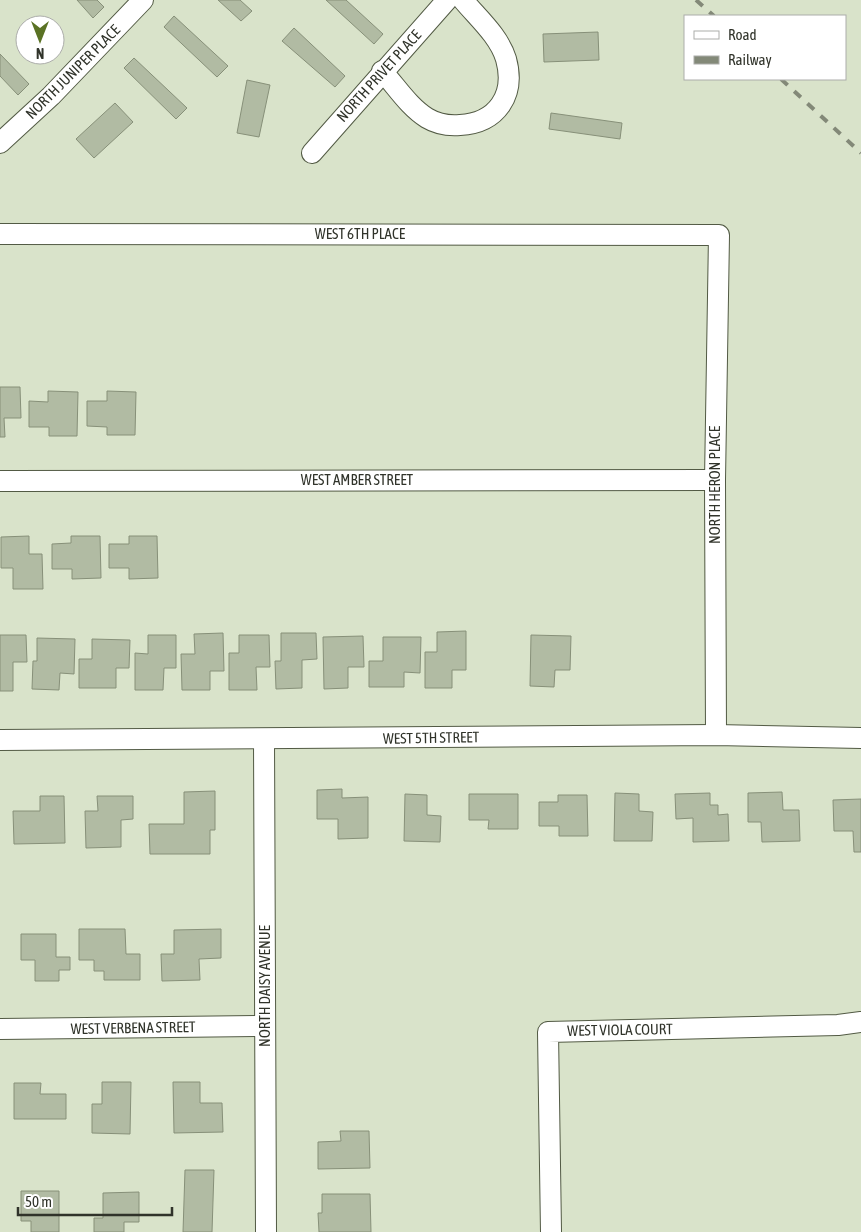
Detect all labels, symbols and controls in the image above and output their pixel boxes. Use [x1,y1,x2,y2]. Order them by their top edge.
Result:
north arrow [15,15,65,65]
legend [684,15,846,80]
street label: NORTH JUNIPER PLACE [22,21,124,123]
street label: NORTH PRIVET PLACE [333,26,425,125]
text: Road [728,26,757,43]
text: Railway [728,51,772,68]
street label: WEST 6TH PLACE [315,225,406,242]
street label: NORTH HERON PLACE [706,425,723,544]
street label: WEST AMBER STREET [301,471,414,488]
street label: WEST 5TH STREET [383,728,480,747]
street label: NORTH DAISY AVENUE [256,924,273,1047]
street label: WEST VERBENA STREET [70,1018,196,1037]
street label: WEST VIOLA COURT [567,1020,673,1039]
scale bar [18,1184,171,1216]
text: 50 m [25,1193,52,1210]

